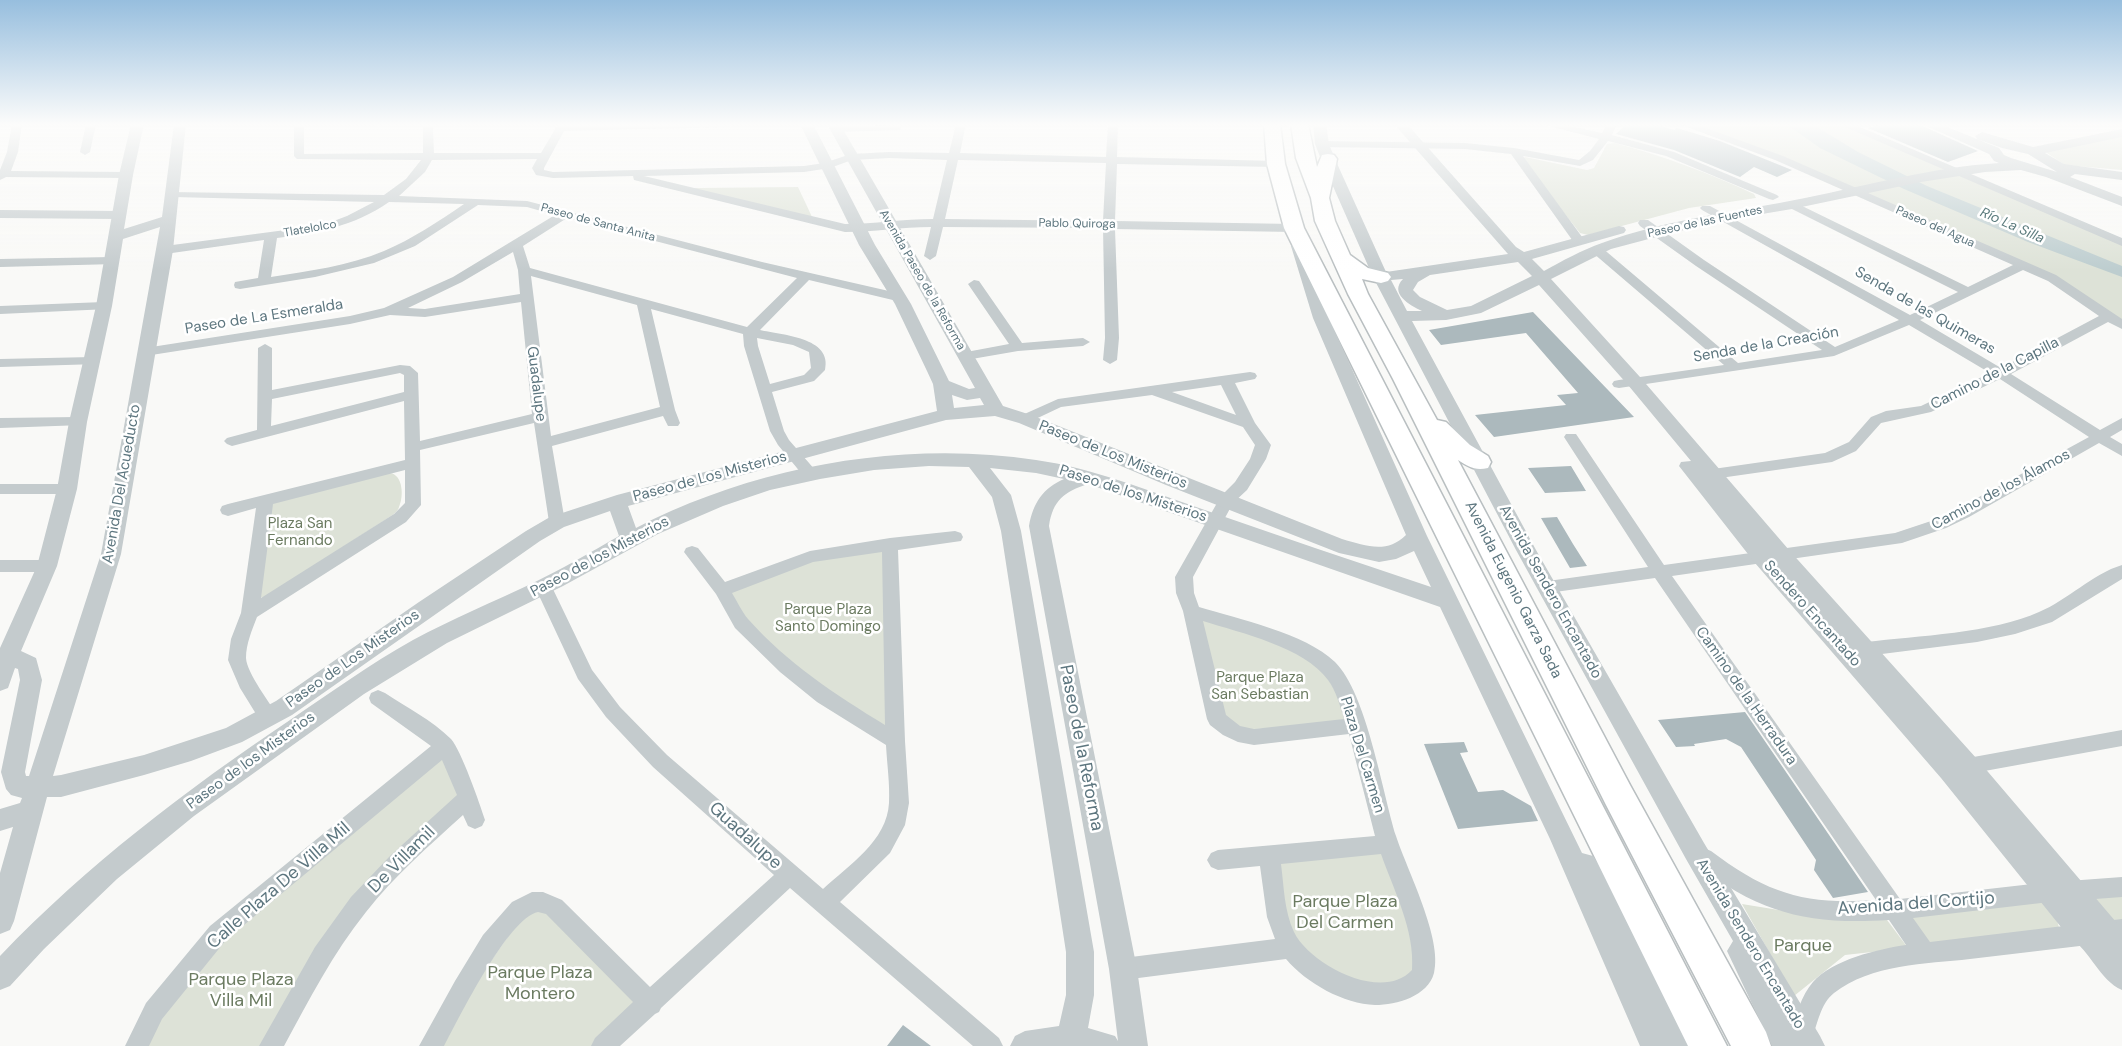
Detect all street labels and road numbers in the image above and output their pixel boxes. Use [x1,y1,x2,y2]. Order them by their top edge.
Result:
street label: Paseo de Santa Anita [539,201,657,245]
street label: Paseo de las Fuentes [1646,203,1764,241]
street label: Paseo del Agua [1893,203,1977,251]
street label: Avenida Paseo de la Reforma [876,207,968,353]
street label: Pablo Quiroga [1038,216,1116,232]
street label: Tlatelolco [282,217,338,241]
street label: Senda de las Quimeras [1852,263,1998,359]
street label: Paseo de La Esmeralda [184,296,344,338]
street label: Senda de la Creación [1692,323,1840,367]
street label: Camino de la Capilla [1928,334,2062,414]
street label: Guadalupe [522,345,550,423]
street label: Avenida Del Acueducto [99,403,145,565]
street label: Paseo de Los Misterios [1036,417,1190,493]
street label: Camino de los Álamos [1929,446,2073,534]
street label: Paseo de Los Misterios [631,448,789,506]
street label: Paseo de los Misterios [1057,462,1209,526]
street label: Avenida Eugenio Garza Sada [1460,498,1566,682]
street label: Avenida Sendero Encantado [1495,502,1605,682]
street label: Paseo de los Misterios [528,513,672,601]
street label: Sendero Encantado [1760,557,1864,671]
street label: Paseo de Los Misterios [283,606,423,712]
street label: Camino de la Herradura [1691,623,1801,769]
street label: Paseo de la Reforma [1054,663,1108,833]
street label: Plaza Del Carmen [1336,695,1388,815]
street label: Paseo de los Misterios [183,708,319,814]
street label: Guadalupe [704,798,786,874]
street label: Calle Plaza De Villa Mil [203,818,355,954]
street label: De Villamil [364,822,440,898]
street label: Avenida Sendero Encantado [1692,855,1808,1033]
street label: Avenida del Cortijo [1837,888,1995,920]

